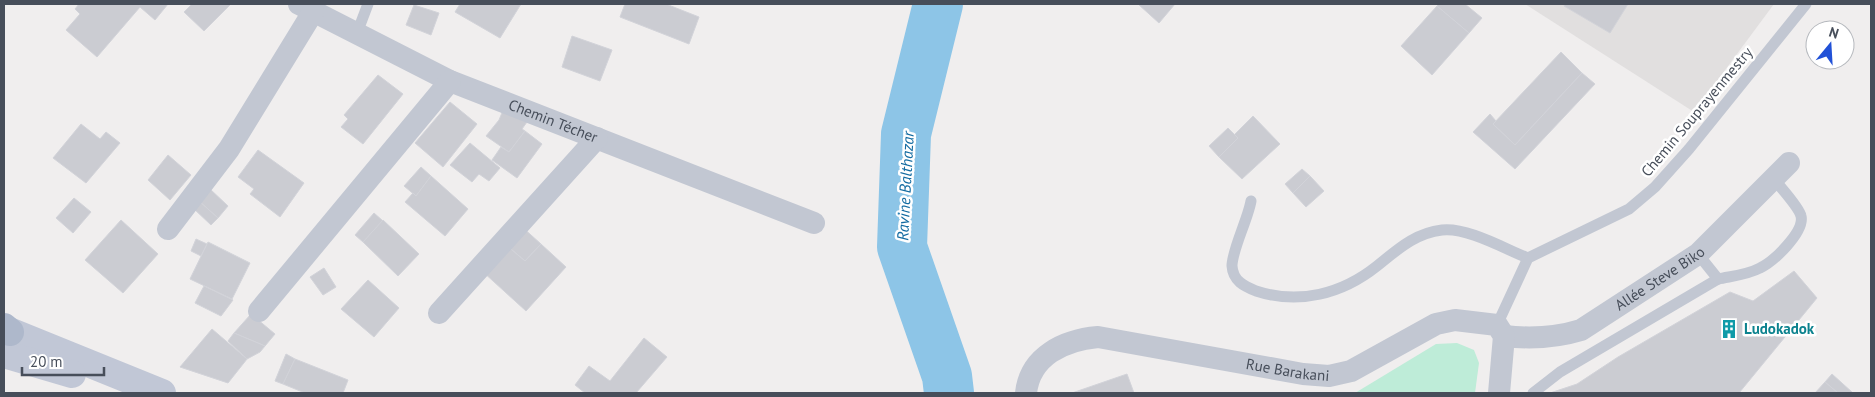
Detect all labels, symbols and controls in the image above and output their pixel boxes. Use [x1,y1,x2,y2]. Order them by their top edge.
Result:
north arrow [1805,20,1855,70]
text: N [1827,23,1841,43]
street label: Chemin Souprayenmestry [1637,43,1756,180]
street label: Chemin Técher [506,95,601,147]
water label: Ravine Balthazar [892,129,918,241]
street label: Allée Steve Biko [1611,242,1709,314]
building icon: Ludokadok [1718,318,1740,340]
place label: Ludokadok [1744,319,1815,338]
scale bar [22,344,105,376]
text: 20 m [30,352,63,371]
street label: Rue Barakani [1245,354,1330,385]

